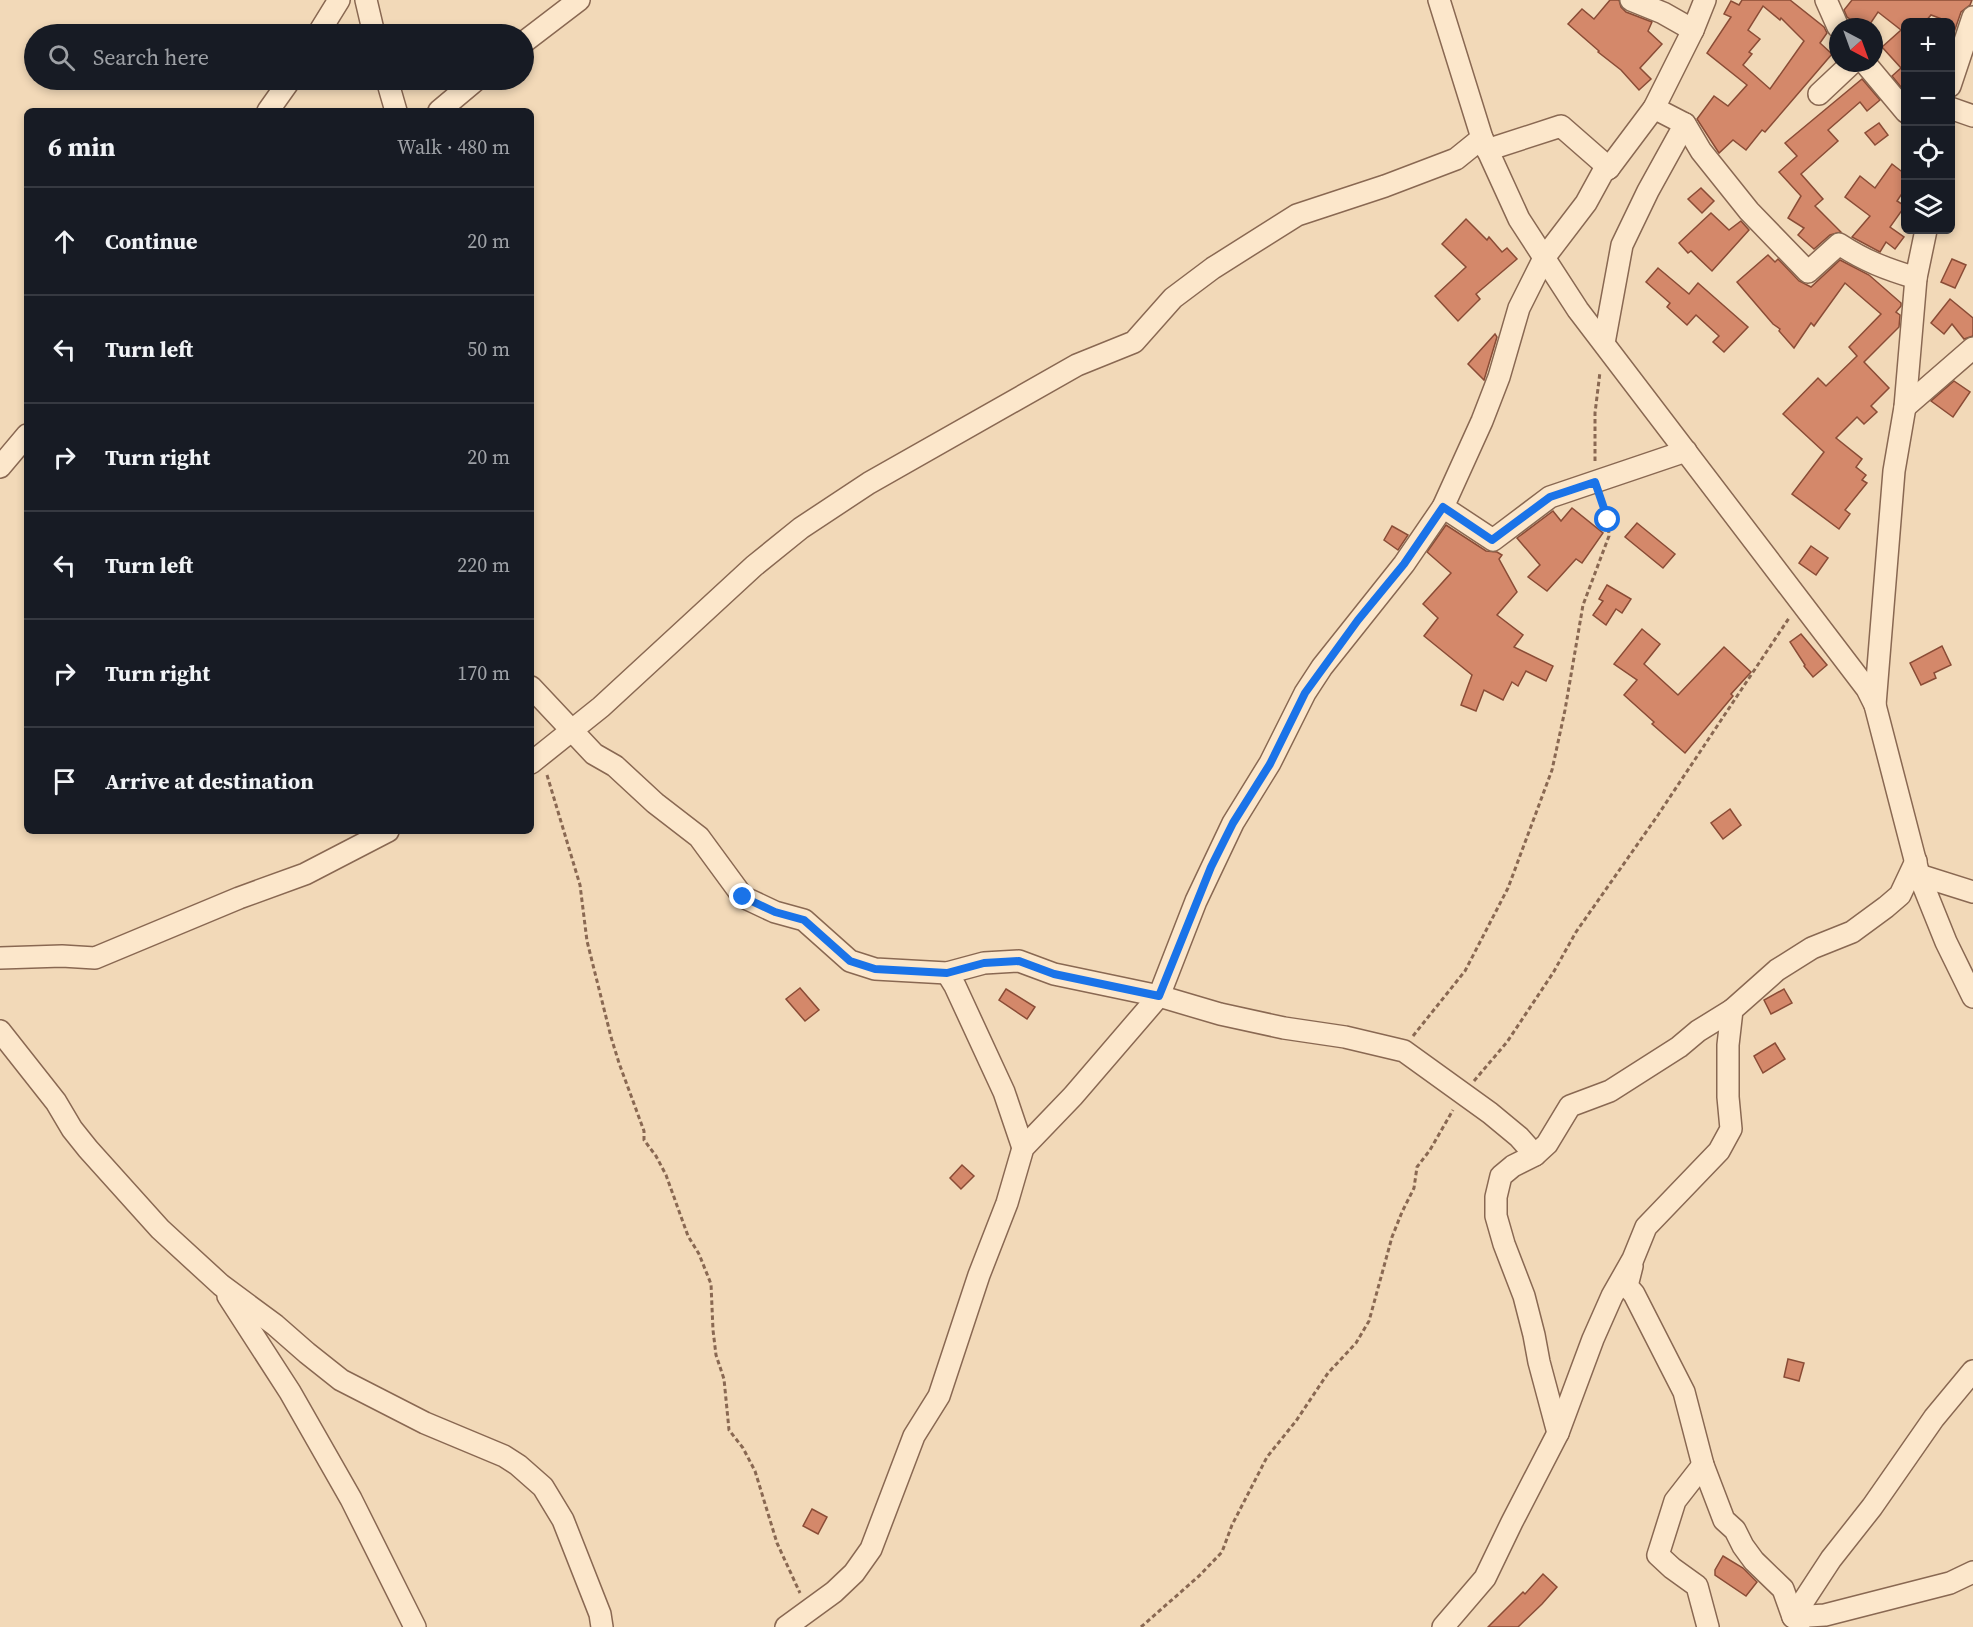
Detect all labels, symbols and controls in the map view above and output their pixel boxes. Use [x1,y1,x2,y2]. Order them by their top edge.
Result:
north arrow [1829,18,1883,72]
map controls [1901,18,1955,234]
button: + [1901,18,1955,72]
search box [24,24,534,90]
icon: search [45,41,78,74]
text: Search here [93,42,209,72]
button: − [1901,72,1955,126]
button: locate [1901,126,1955,180]
text: 6 min [48,129,115,165]
text: Walk · 480 m [397,133,510,161]
button: layers [1901,180,1955,234]
icon: ahead [48,225,81,258]
text: Continue [105,226,198,256]
text: 20 m [467,227,510,255]
icon: left [48,333,81,366]
text: Turn left [105,334,193,364]
text: 50 m [467,335,510,363]
icon: right [48,441,81,474]
text: Turn right [105,442,210,472]
text: 20 m [467,443,510,471]
route start [1594,506,1620,532]
icon: left [48,549,81,582]
text: Turn left [105,550,193,580]
text: 220 m [457,551,510,579]
icon: right [48,657,81,690]
text: Turn right [105,658,210,688]
text: 170 m [457,659,510,687]
icon: arrive [48,765,81,798]
text: Arrive at destination [105,766,314,796]
route end [729,883,755,909]

